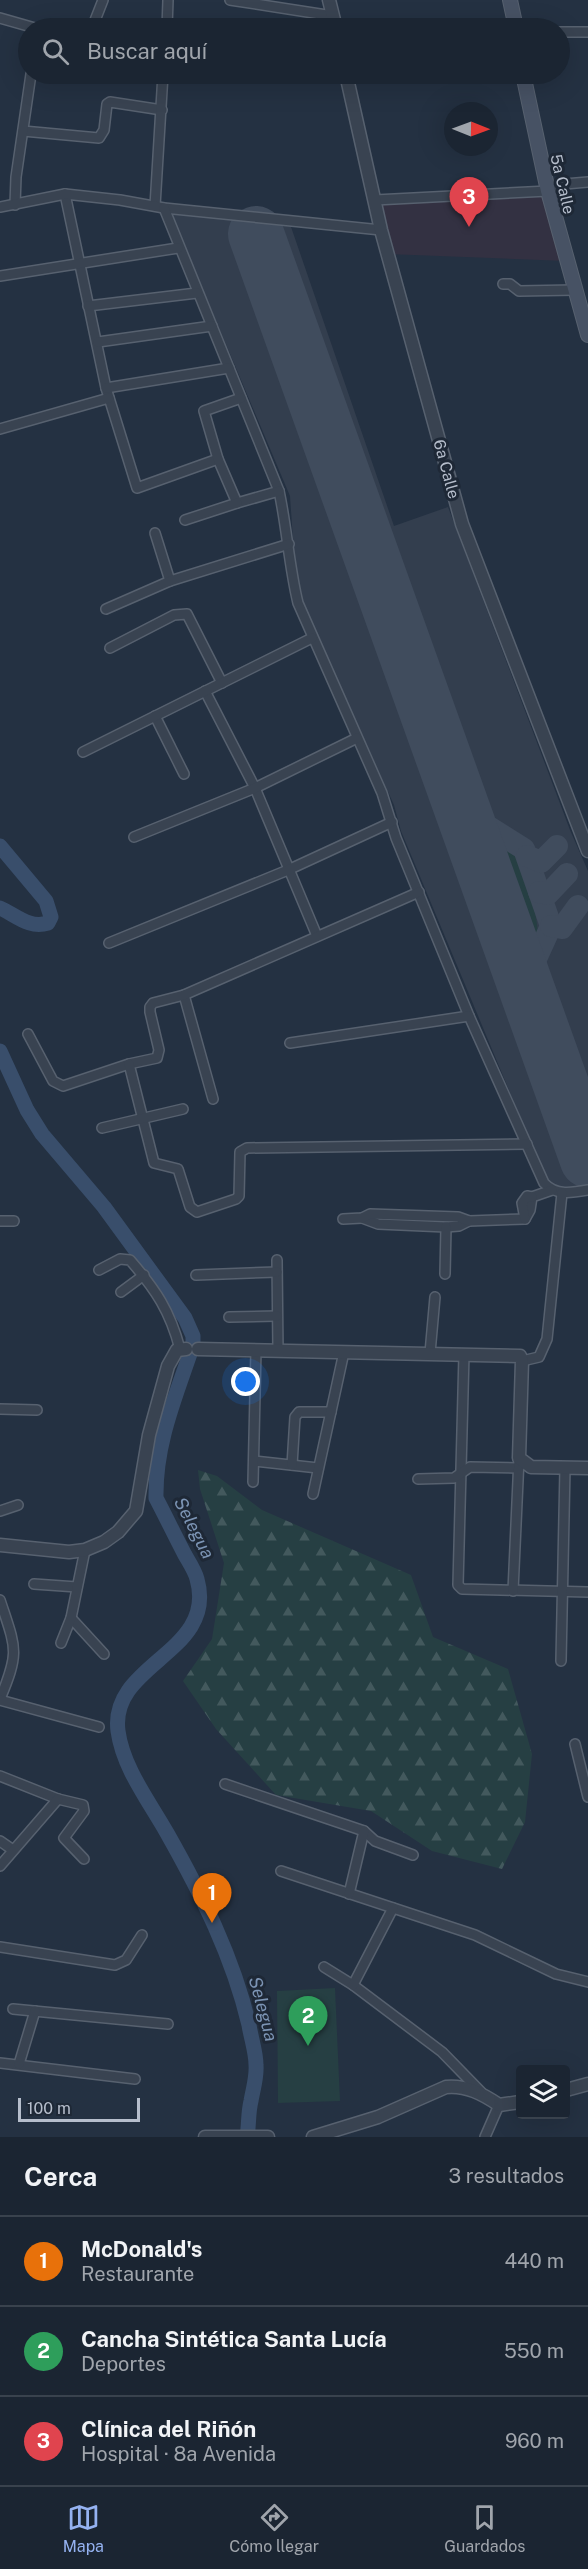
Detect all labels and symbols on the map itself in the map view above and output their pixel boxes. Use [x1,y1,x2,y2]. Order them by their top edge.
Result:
north arrow [444,102,498,156]
street label: 5a Calle [546,152,579,216]
pin: 3 [450,178,488,227]
street label: 6a Calle [430,437,464,501]
your location [231,1367,260,1396]
water label: Selegua [170,1493,219,1562]
pin: 1 [192,1874,232,1923]
water label: Selegua [245,1974,282,2044]
pin: 2 [288,1996,328,2046]
scale bar [18,2095,140,2122]

